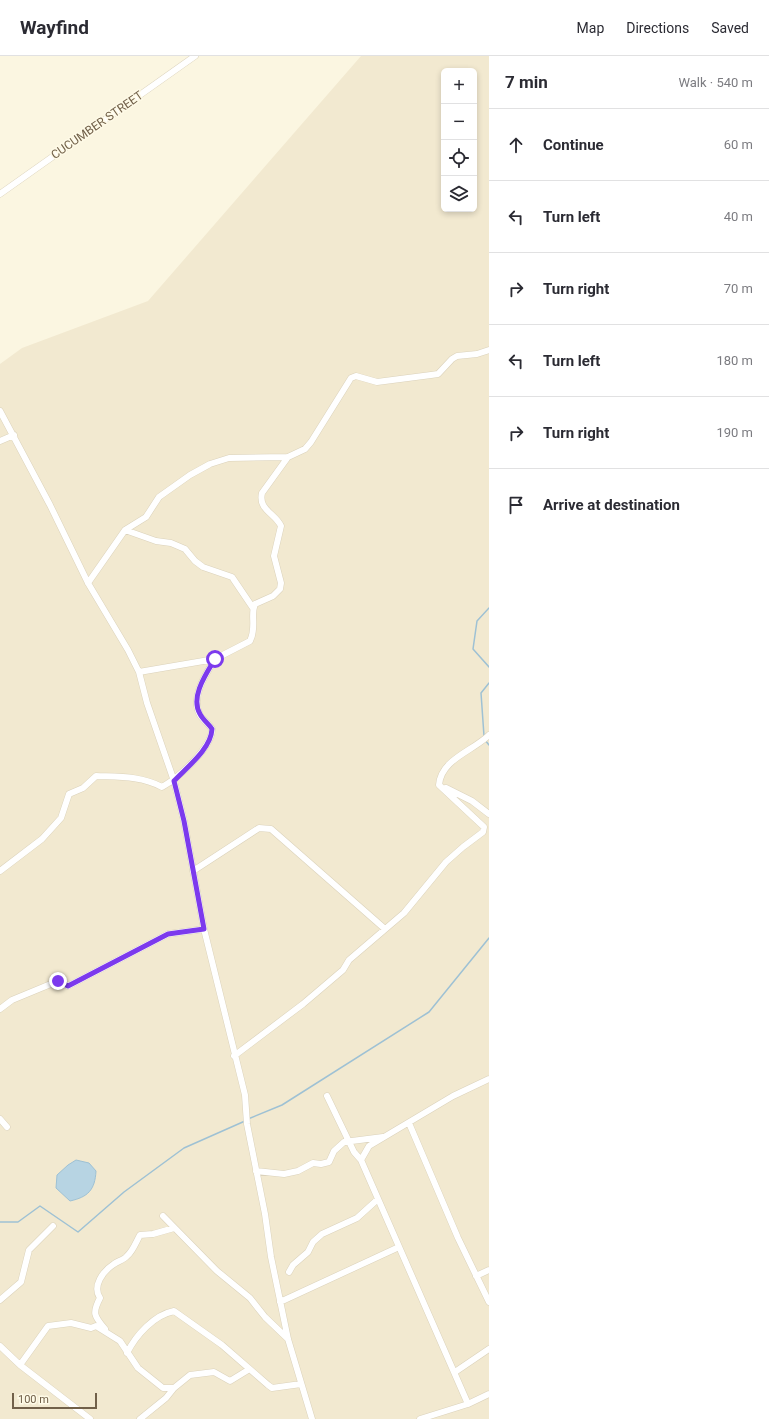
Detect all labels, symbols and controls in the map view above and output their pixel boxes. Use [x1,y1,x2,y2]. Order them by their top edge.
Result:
text: Wayfind [20,16,89,39]
text: Map [577,20,604,36]
text: Directions [626,20,689,36]
text: Saved [711,20,749,36]
map controls [441,68,477,212]
button: + [441,68,477,104]
text: 7 min [505,72,548,92]
text: Walk · 540 m [678,75,753,90]
street label: CUCUMBER STREET [48,88,146,162]
button: − [441,104,477,140]
icon: ahead [505,134,527,156]
text: Continue [543,136,604,154]
text: 60 m [724,137,753,152]
button: locate [441,140,477,176]
button: layers [441,176,477,212]
icon: left [505,206,527,228]
text: Turn left [543,208,600,226]
text: 40 m [724,209,753,224]
icon: right [505,278,527,300]
text: Turn right [543,280,609,298]
text: 70 m [724,281,753,296]
icon: left [505,350,527,372]
text: Turn left [543,352,600,370]
text: 180 m [716,353,753,368]
icon: right [505,422,527,444]
text: Turn right [543,424,609,442]
text: 190 m [716,425,753,440]
icon: arrive [505,494,527,516]
text: Arrive at destination [543,496,680,514]
route start [206,650,224,668]
route end [49,972,67,990]
scale bar [12,1391,97,1410]
text: 100 m [18,1393,49,1406]

